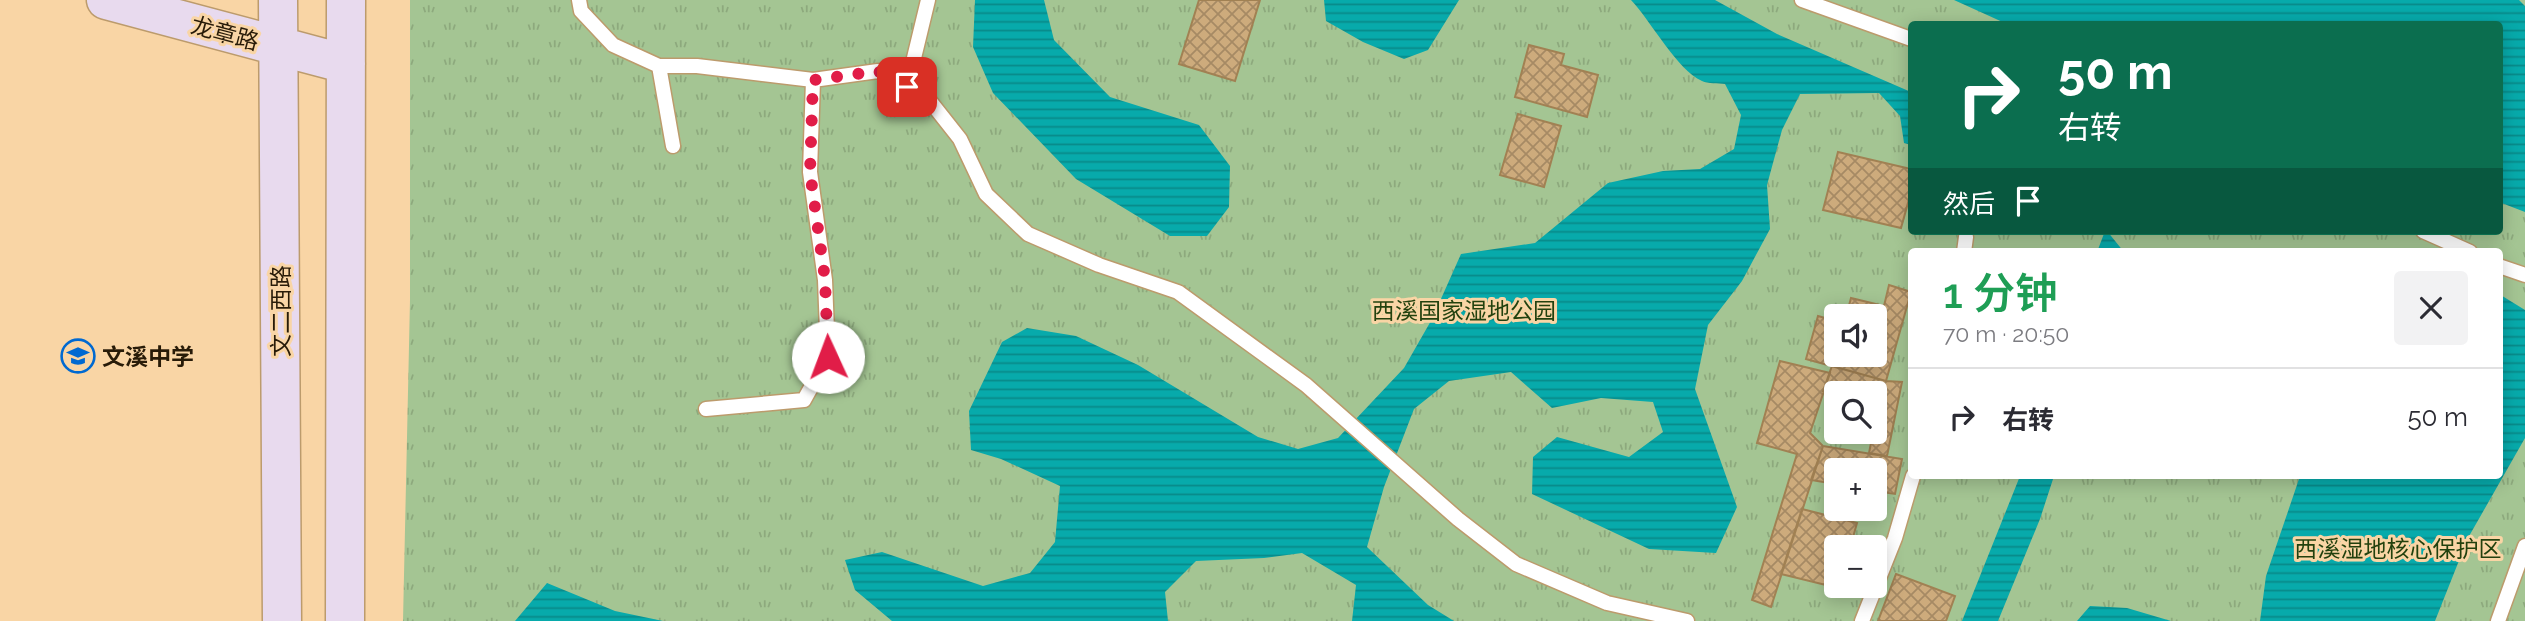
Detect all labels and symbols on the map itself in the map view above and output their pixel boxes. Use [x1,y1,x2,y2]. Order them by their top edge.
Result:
street label: 龙章路 [188,11,262,55]
pin [877,57,937,117]
street label: 文二西路 [267,265,294,357]
park label: 西溪国家湿地公园 [1372,297,1556,324]
position arrow [791,320,865,394]
school or university icon: 文溪中学 [59,337,97,375]
place label: 文溪中学 [102,343,194,370]
park label: 西溪湿地核心保护区 [2295,535,2502,562]

